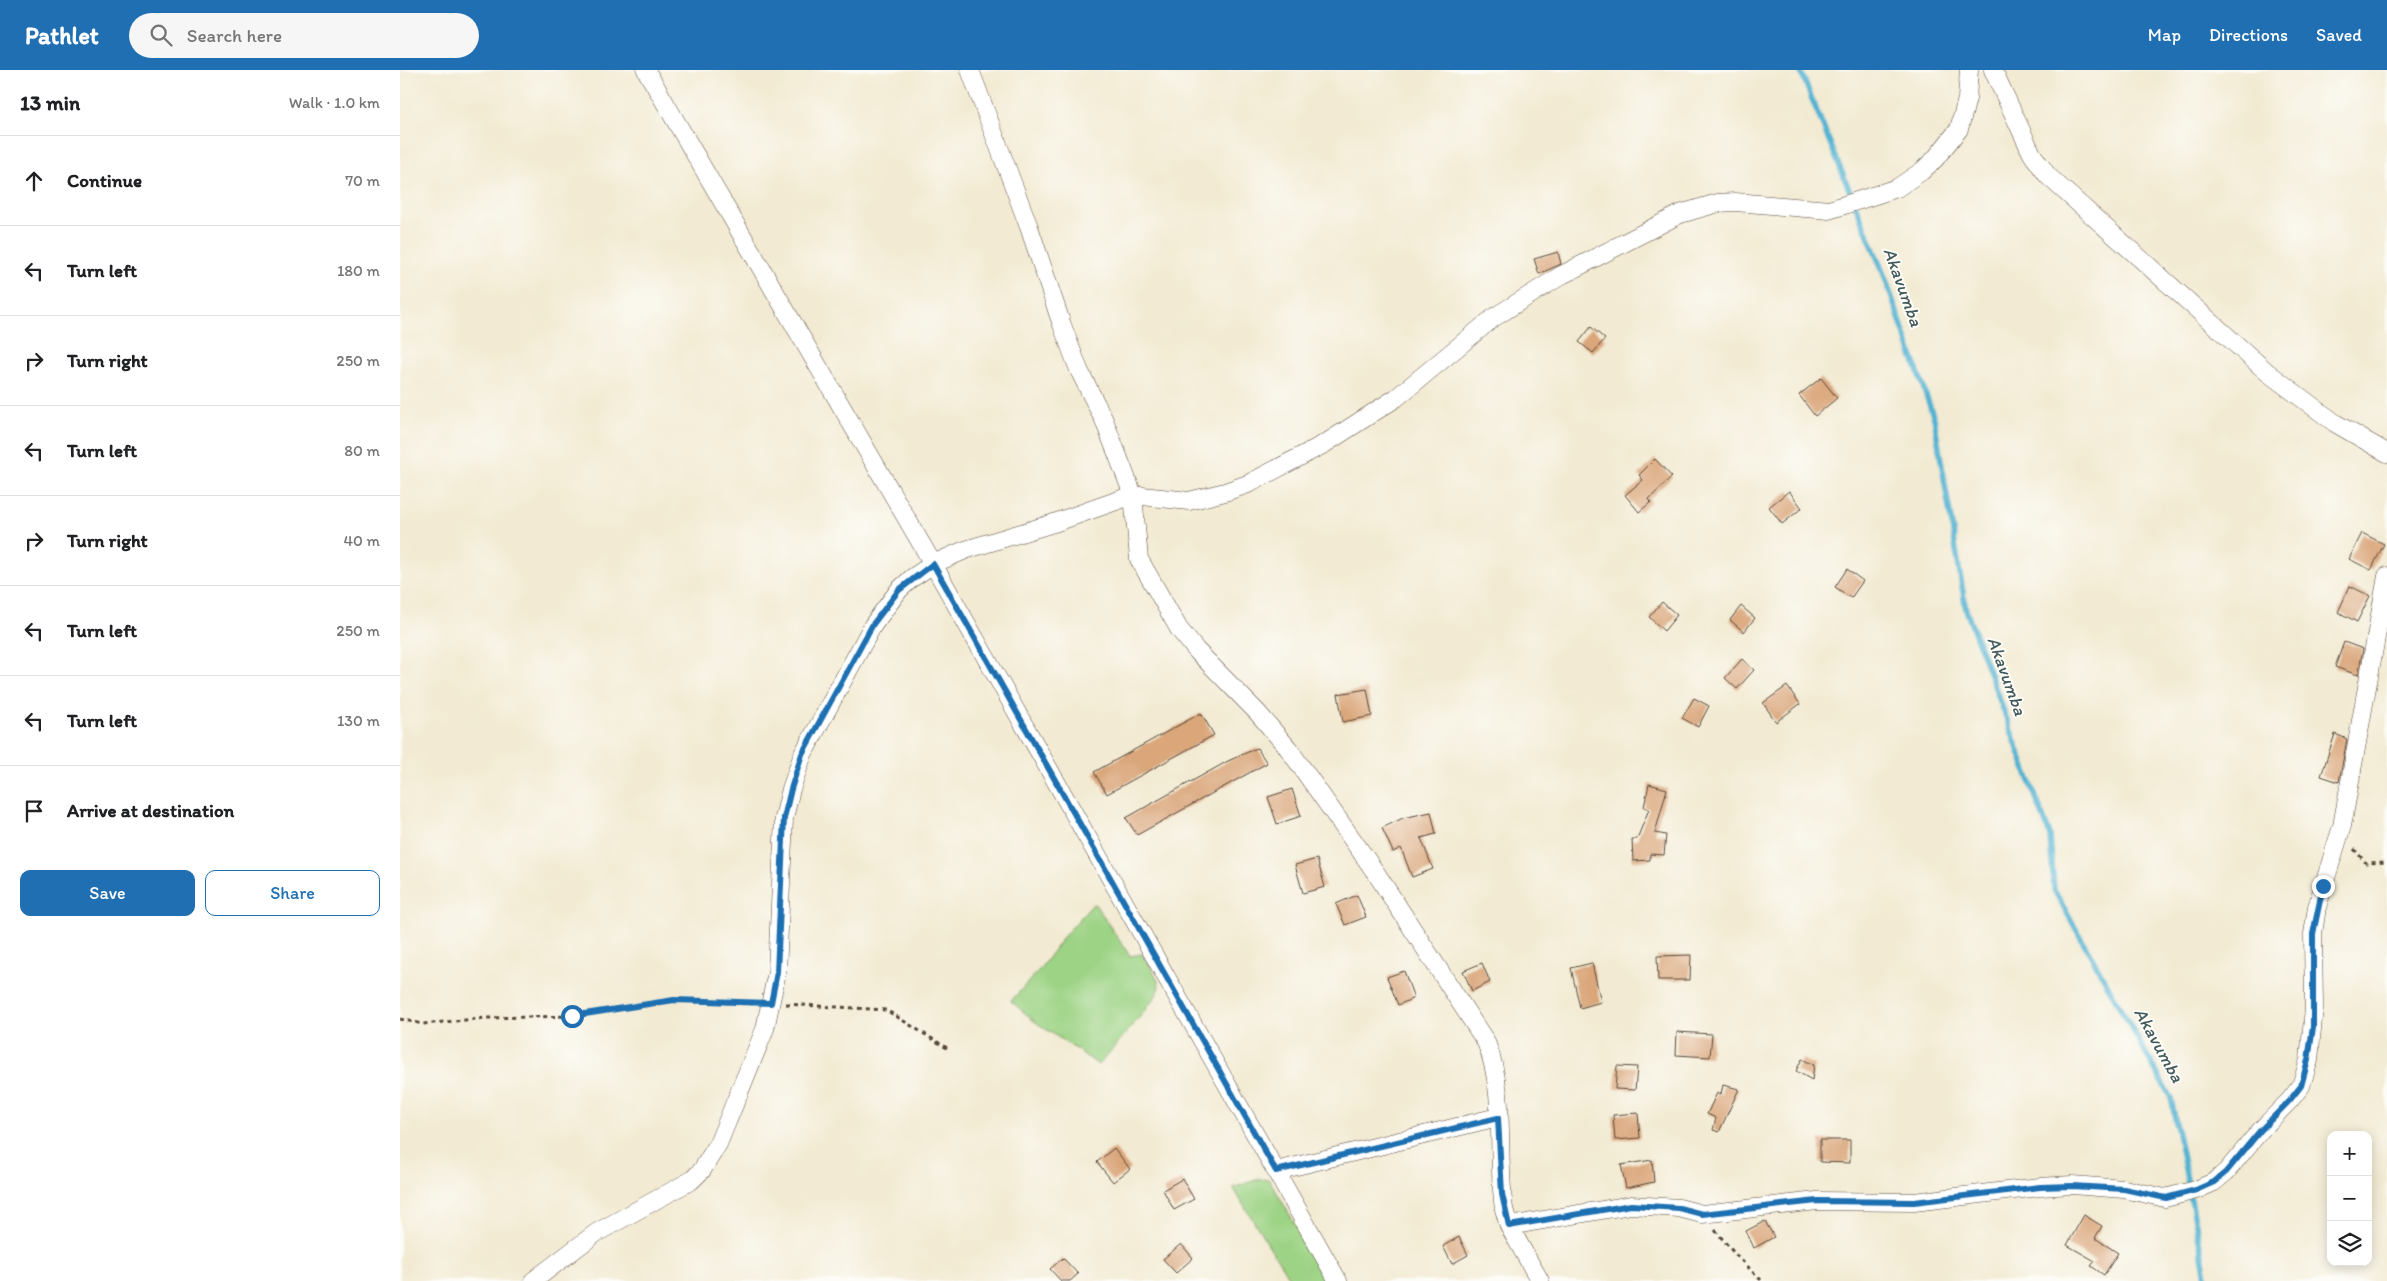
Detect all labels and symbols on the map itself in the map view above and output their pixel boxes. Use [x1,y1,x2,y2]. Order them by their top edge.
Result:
water label: Akavumba [1879,245,1928,330]
water label: Akavumba [1983,634,2032,719]
route end [2312,875,2335,898]
water label: Akavumba [2129,1004,2189,1087]
route start [561,1005,584,1028]

